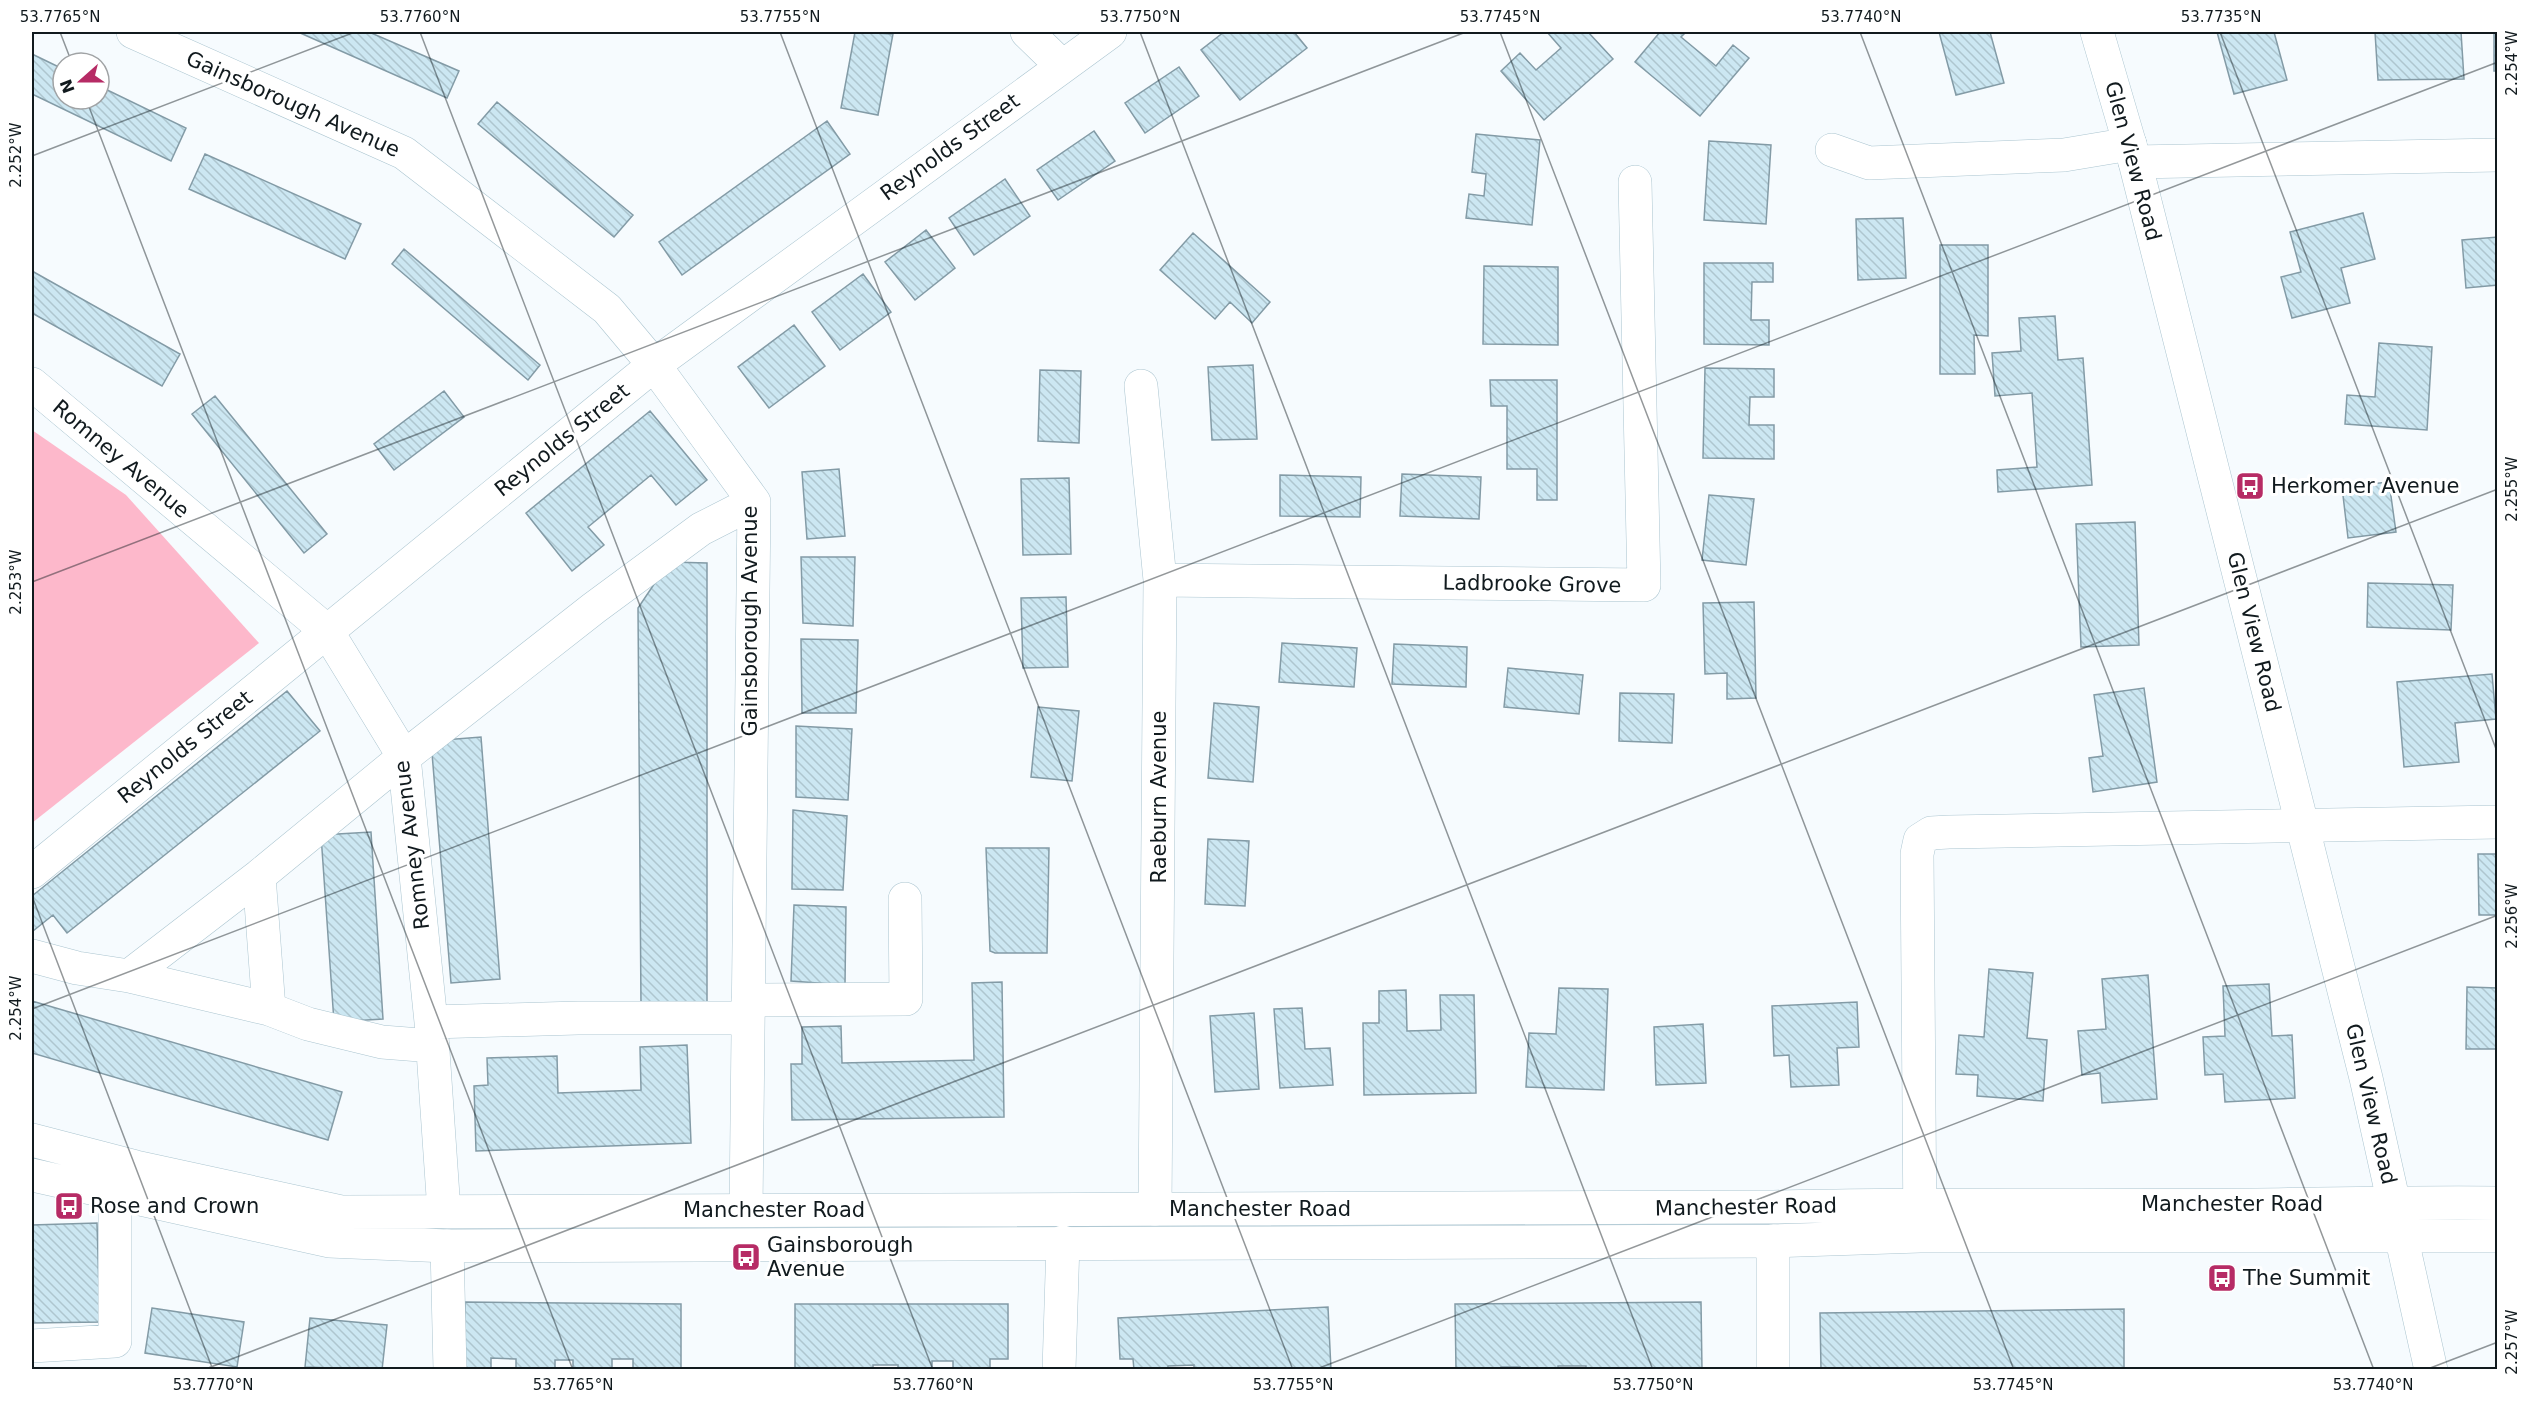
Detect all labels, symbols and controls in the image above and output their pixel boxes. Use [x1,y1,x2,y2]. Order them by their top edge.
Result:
text: 53.7765°N [20,8,100,26]
text: 53.7760°N [380,8,460,26]
text: 53.7755°N [740,8,820,26]
text: 53.7750°N [1100,8,1180,26]
text: 53.7745°N [1460,8,1540,26]
text: 53.7740°N [1821,8,1901,26]
text: 53.7735°N [2181,8,2261,26]
text: 2.254°W [2503,30,2521,96]
street label: Gainsborough Avenue [183,46,403,162]
north arrow [51,51,111,111]
text: N [56,77,79,96]
street label: Glen View Road [2100,79,2166,243]
street label: Reynolds Street [876,89,1024,205]
text: 2.252°W [7,122,25,188]
street label: Reynolds Street [490,379,634,501]
street label: Romney Avenue [48,395,194,523]
text: 2.255°W [2503,456,2521,522]
bus stop icon: Herkomer Avenue [2234,470,2266,502]
place label: Herkomer Avenue [2271,474,2459,498]
street label: Gainsborough Avenue [738,505,762,737]
text: 2.253°W [7,549,25,615]
street label: Glen View Road [2222,549,2286,715]
street label: Ladbrooke Grove [1442,570,1622,598]
street label: Reynolds Street [113,686,257,808]
street label: Raeburn Avenue [1147,711,1171,883]
street label: Romney Avenue [390,759,434,931]
text: 2.256°W [2503,883,2521,949]
text: 2.254°W [7,975,25,1041]
street label: Glen View Road [2341,1021,2401,1187]
bus stop icon: Rose and Crown [53,1190,85,1222]
street label: Manchester Road [2141,1192,2323,1216]
street label: Manchester Road [1655,1193,1837,1221]
place label: Rose and Crown [90,1194,259,1218]
street label: Manchester Road [1169,1197,1351,1221]
street label: Manchester Road [683,1198,865,1222]
place label: Gainsborough Avenue [767,1233,913,1281]
bus stop icon: Gainsborough Avenue [730,1241,762,1273]
bus stop icon: The Summit [2206,1262,2238,1294]
place label: The Summit [2242,1266,2370,1290]
text: 2.257°W [2503,1309,2521,1375]
text: 53.7770°N [173,1376,253,1394]
text: 53.7765°N [533,1376,613,1394]
text: 53.7760°N [893,1376,973,1394]
text: 53.7755°N [1253,1376,1333,1394]
text: 53.7750°N [1613,1376,1693,1394]
text: 53.7745°N [1973,1376,2053,1394]
text: 53.7740°N [2333,1376,2413,1394]

